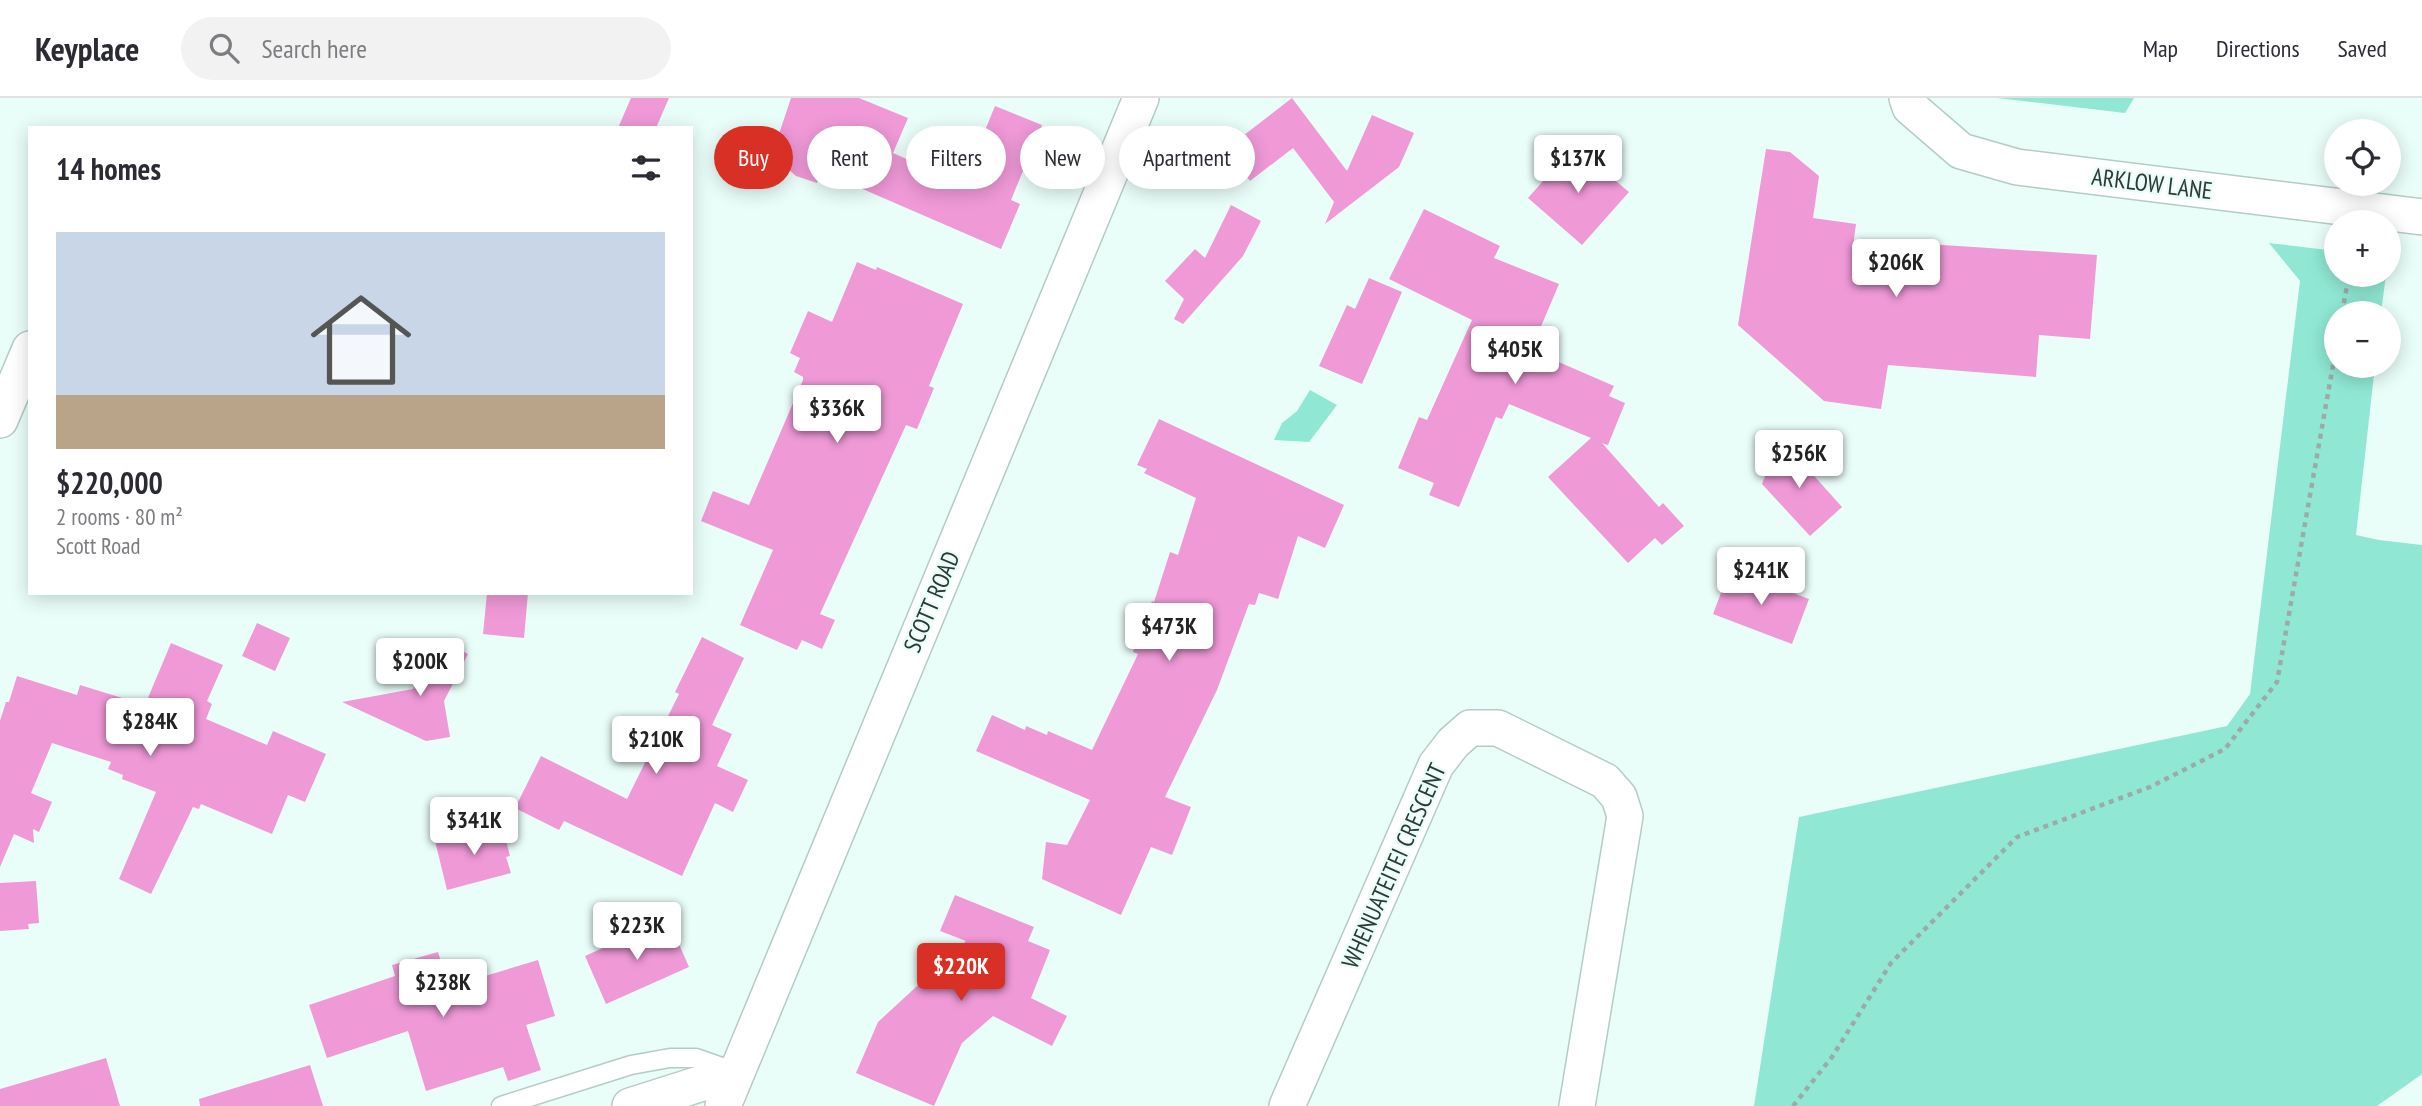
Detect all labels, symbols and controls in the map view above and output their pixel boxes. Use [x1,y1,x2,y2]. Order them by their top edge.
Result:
search box [181,17,671,80]
text: Keyplace [35,27,139,70]
icon: search [205,29,243,67]
text: Search here [261,32,367,65]
text: Map [2143,33,2178,64]
text: Directions [2216,33,2300,64]
text: Saved [2338,33,2387,64]
map controls [2324,119,2401,378]
button: locate [2324,119,2401,196]
chip: Buy [714,126,793,189]
chip: Rent [807,126,892,189]
chip: Filters [906,126,1006,189]
chip: New [1020,126,1105,189]
chip: Apartment [1119,126,1255,189]
pin: $137K [1529,136,1627,195]
text: $137K [1550,143,1606,172]
text: 14 homes [56,149,161,188]
icon: filters [627,149,665,187]
street label: ARKLOW LANE [2090,161,2214,206]
button: + [2324,210,2401,287]
pin: $206K [1847,240,1945,299]
text: $206K [1868,247,1924,276]
icon: home [298,277,424,403]
button: − [2324,301,2401,378]
pin: $405K [1466,327,1564,386]
text: $405K [1487,334,1543,363]
pin: $336K [788,386,886,445]
text: $336K [809,393,865,422]
pin: $256K [1750,430,1848,490]
text: $256K [1771,438,1827,467]
text: $220,000 [56,463,163,502]
text: 2 rooms · 80 m² [56,502,183,531]
text: Scott Road [56,531,140,560]
street label: SCOTT ROAD [896,547,967,657]
pin: $241K [1712,547,1810,607]
text: $241K [1733,555,1789,584]
pin: $473K [1120,603,1218,663]
text: $473K [1141,611,1197,640]
pin: $200K [371,638,469,698]
text: $200K [392,646,448,675]
pin: $284K [101,698,199,758]
text: $284K [122,706,178,735]
pin: $210K [607,716,705,776]
text: $210K [628,724,684,753]
street label: WHENUATEITEI CRESCENT [1334,758,1453,973]
pin: $341K [425,798,523,857]
text: $341K [446,805,502,834]
pin: $223K [588,902,686,962]
text: $223K [609,910,665,939]
pin: $220K [912,944,1010,1003]
text: $220K [933,951,989,980]
pin: $238K [394,960,492,1019]
text: $238K [415,967,471,996]

